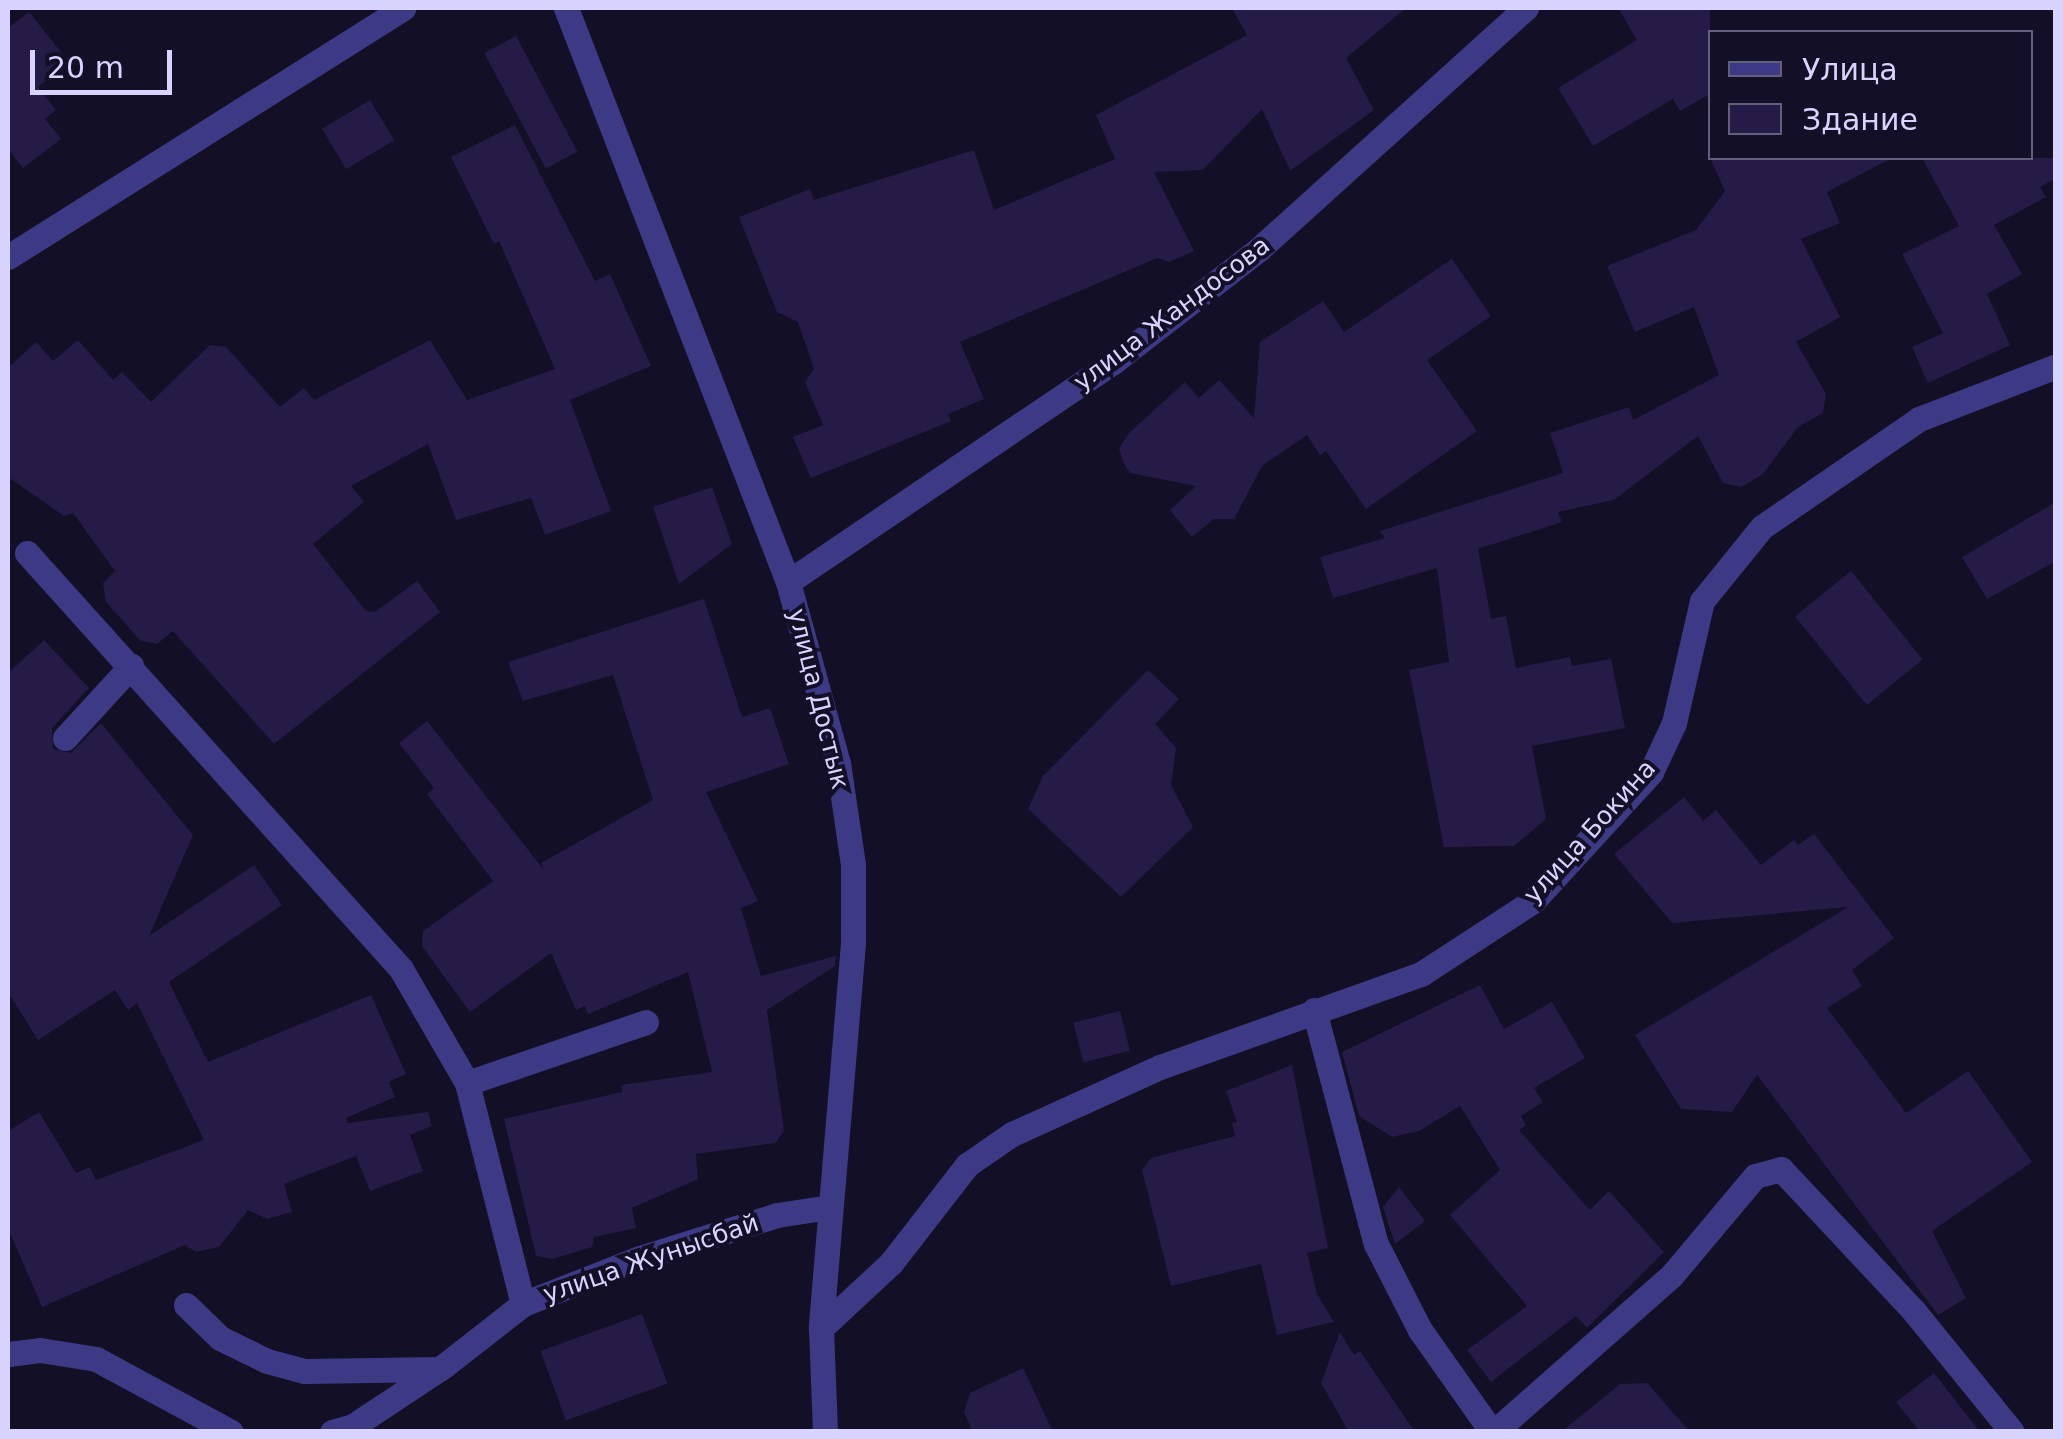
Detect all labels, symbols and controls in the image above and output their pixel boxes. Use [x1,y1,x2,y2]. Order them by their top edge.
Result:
scale bar [35,30,178,92]
legend [1708,30,2033,160]
text: 20 m [47,50,124,85]
text: Улица [1802,52,1898,87]
text: Здание [1802,102,1918,137]
street label: улица Жандосова [1068,231,1276,397]
street label: улица Достык [781,605,855,793]
street label: улица Бокина [1518,754,1662,910]
street label: улица Жунысбай [539,1208,763,1310]

